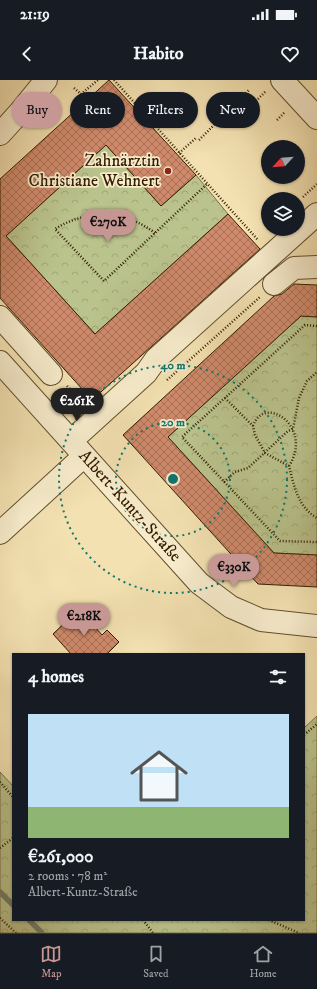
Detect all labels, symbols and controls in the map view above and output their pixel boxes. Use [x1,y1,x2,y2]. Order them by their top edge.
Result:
text: 21:19 [20,5,50,24]
icon: back [16,43,38,65]
text: Habito [133,43,184,65]
icon: heart [279,43,301,65]
chip: Buy [12,92,62,128]
chip: Rent [70,92,125,128]
chip: Filters [133,92,198,128]
chip: New [206,92,260,128]
north arrow [261,140,305,184]
map controls [261,140,305,236]
place label: Zahnärztin Christiane Wehnert [28,150,161,192]
marker: Zahnärztin Christiane Wehnert [163,166,173,176]
button: layers [261,192,305,236]
pin: €270K [80,209,136,243]
text: €270K [90,214,126,230]
text: 40 m [160,358,185,373]
pin: €261K [49,388,105,422]
text: €261K [60,393,94,409]
text: 20 m [161,415,185,430]
street label: Albert-Kuntz-Straße [74,445,186,567]
centre of rings [166,472,180,486]
pin: €330K [206,554,262,588]
text: €330K [217,559,251,575]
pin: €218K [56,603,112,637]
text: €218K [67,608,101,624]
text: 4 homes [28,666,84,688]
icon: filters [267,666,289,688]
icon: home [123,740,195,812]
text: €261,000 [28,846,93,868]
text: 2 rooms · 78 m² [28,868,107,884]
text: Albert-Kuntz-Straße [28,884,138,900]
tab: Map [40,943,62,981]
tab: Saved [143,943,169,981]
tab: Home [249,943,277,981]

